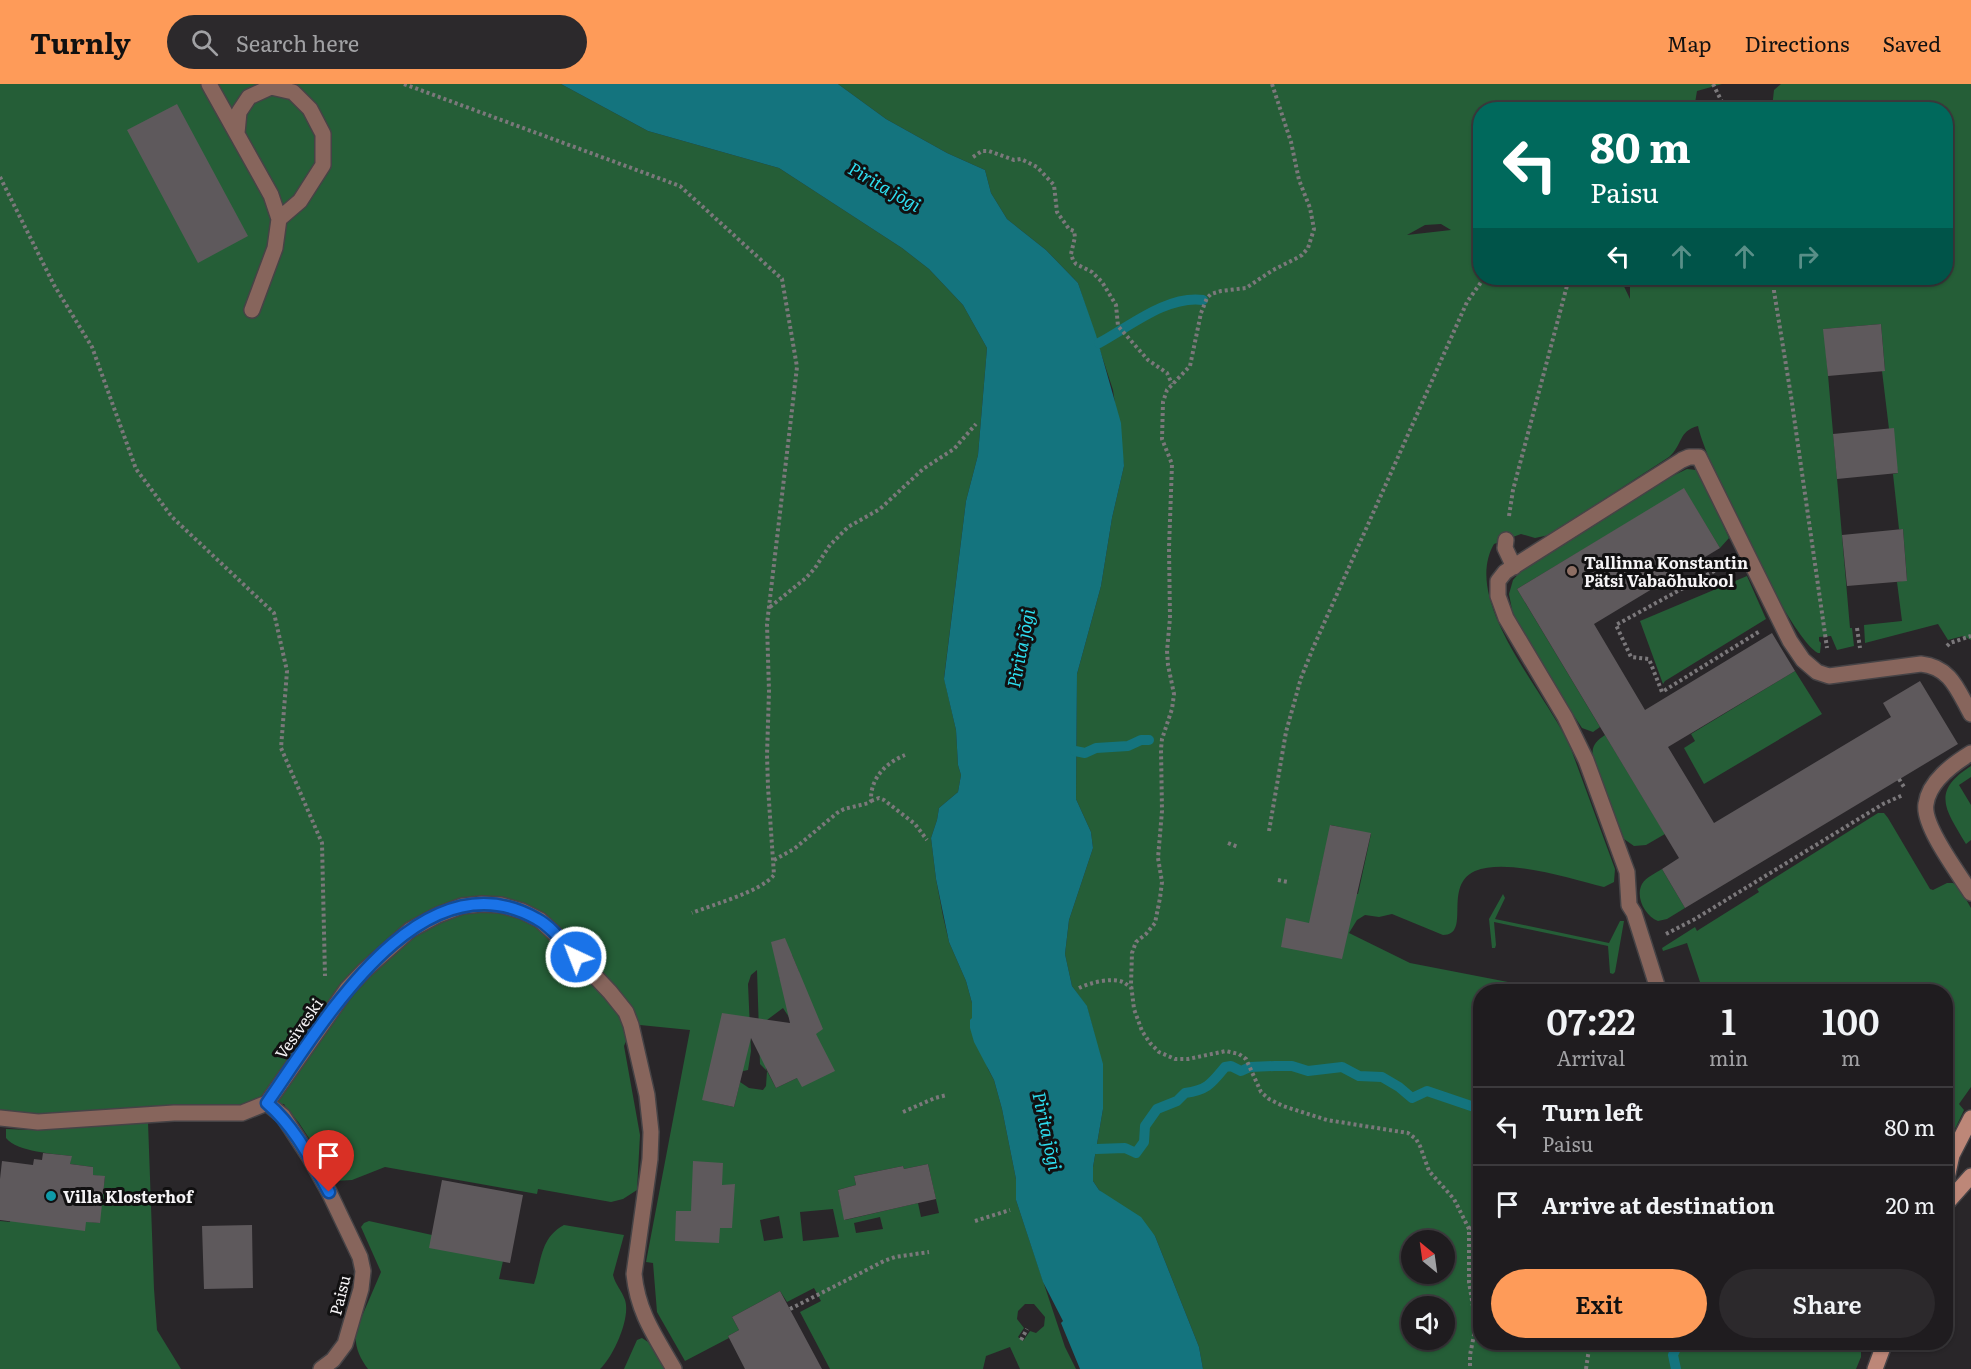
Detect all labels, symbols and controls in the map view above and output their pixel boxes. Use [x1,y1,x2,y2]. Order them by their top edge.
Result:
search box [167,15,587,69]
text: Turnly [30,21,131,63]
icon: search [188,26,221,59]
text: Search here [236,26,359,59]
text: Map [1667,27,1712,58]
text: Directions [1745,27,1850,58]
text: Saved [1883,27,1941,58]
text: 80 m [1590,114,1691,176]
icon: left [1491,126,1569,204]
water label: Pirita jõgi [844,154,927,218]
text: Paisu [1590,171,1659,211]
icon: left [1602,240,1635,273]
icon: ahead [1665,240,1698,273]
icon: ahead [1728,240,1761,273]
icon: right [1791,240,1824,273]
place label: Tallinna Konstantin Pätsi Vabaõhukool [1584,550,1748,592]
marker: Tallinna Konstantin Pätsi Vabaõhukool [1565,564,1579,578]
water label: Pirita jõgi [999,606,1041,690]
position arrow [544,925,608,989]
street label: Vesiveski [268,993,328,1063]
text: 07:22 [1546,993,1636,1046]
text: 1 [1721,993,1736,1046]
text: 100 [1822,993,1880,1046]
text: Arrival [1557,1042,1625,1072]
text: min [1709,1042,1748,1072]
text: m [1841,1042,1860,1072]
water label: Pirita jõgi [1026,1089,1070,1174]
text: Turn left [1542,1095,1643,1128]
icon: left [1491,1110,1524,1143]
text: 80 m [1884,1110,1935,1143]
text: Paisu [1542,1128,1593,1158]
pin [303,1130,354,1192]
icon: arrive [312,1139,345,1172]
place label: Villa Klosterhof [63,1184,195,1208]
icon: arrive [1491,1188,1524,1221]
text: Arrive at destination [1542,1188,1775,1221]
text: 20 m [1885,1188,1935,1221]
marker: Villa Klosterhof [44,1189,58,1203]
north arrow [1401,1230,1455,1284]
map controls [1401,1230,1455,1350]
button: Exit [1491,1269,1707,1338]
button: Share [1719,1269,1935,1338]
street label: Paisu [322,1272,356,1318]
button: sound [1401,1296,1455,1350]

